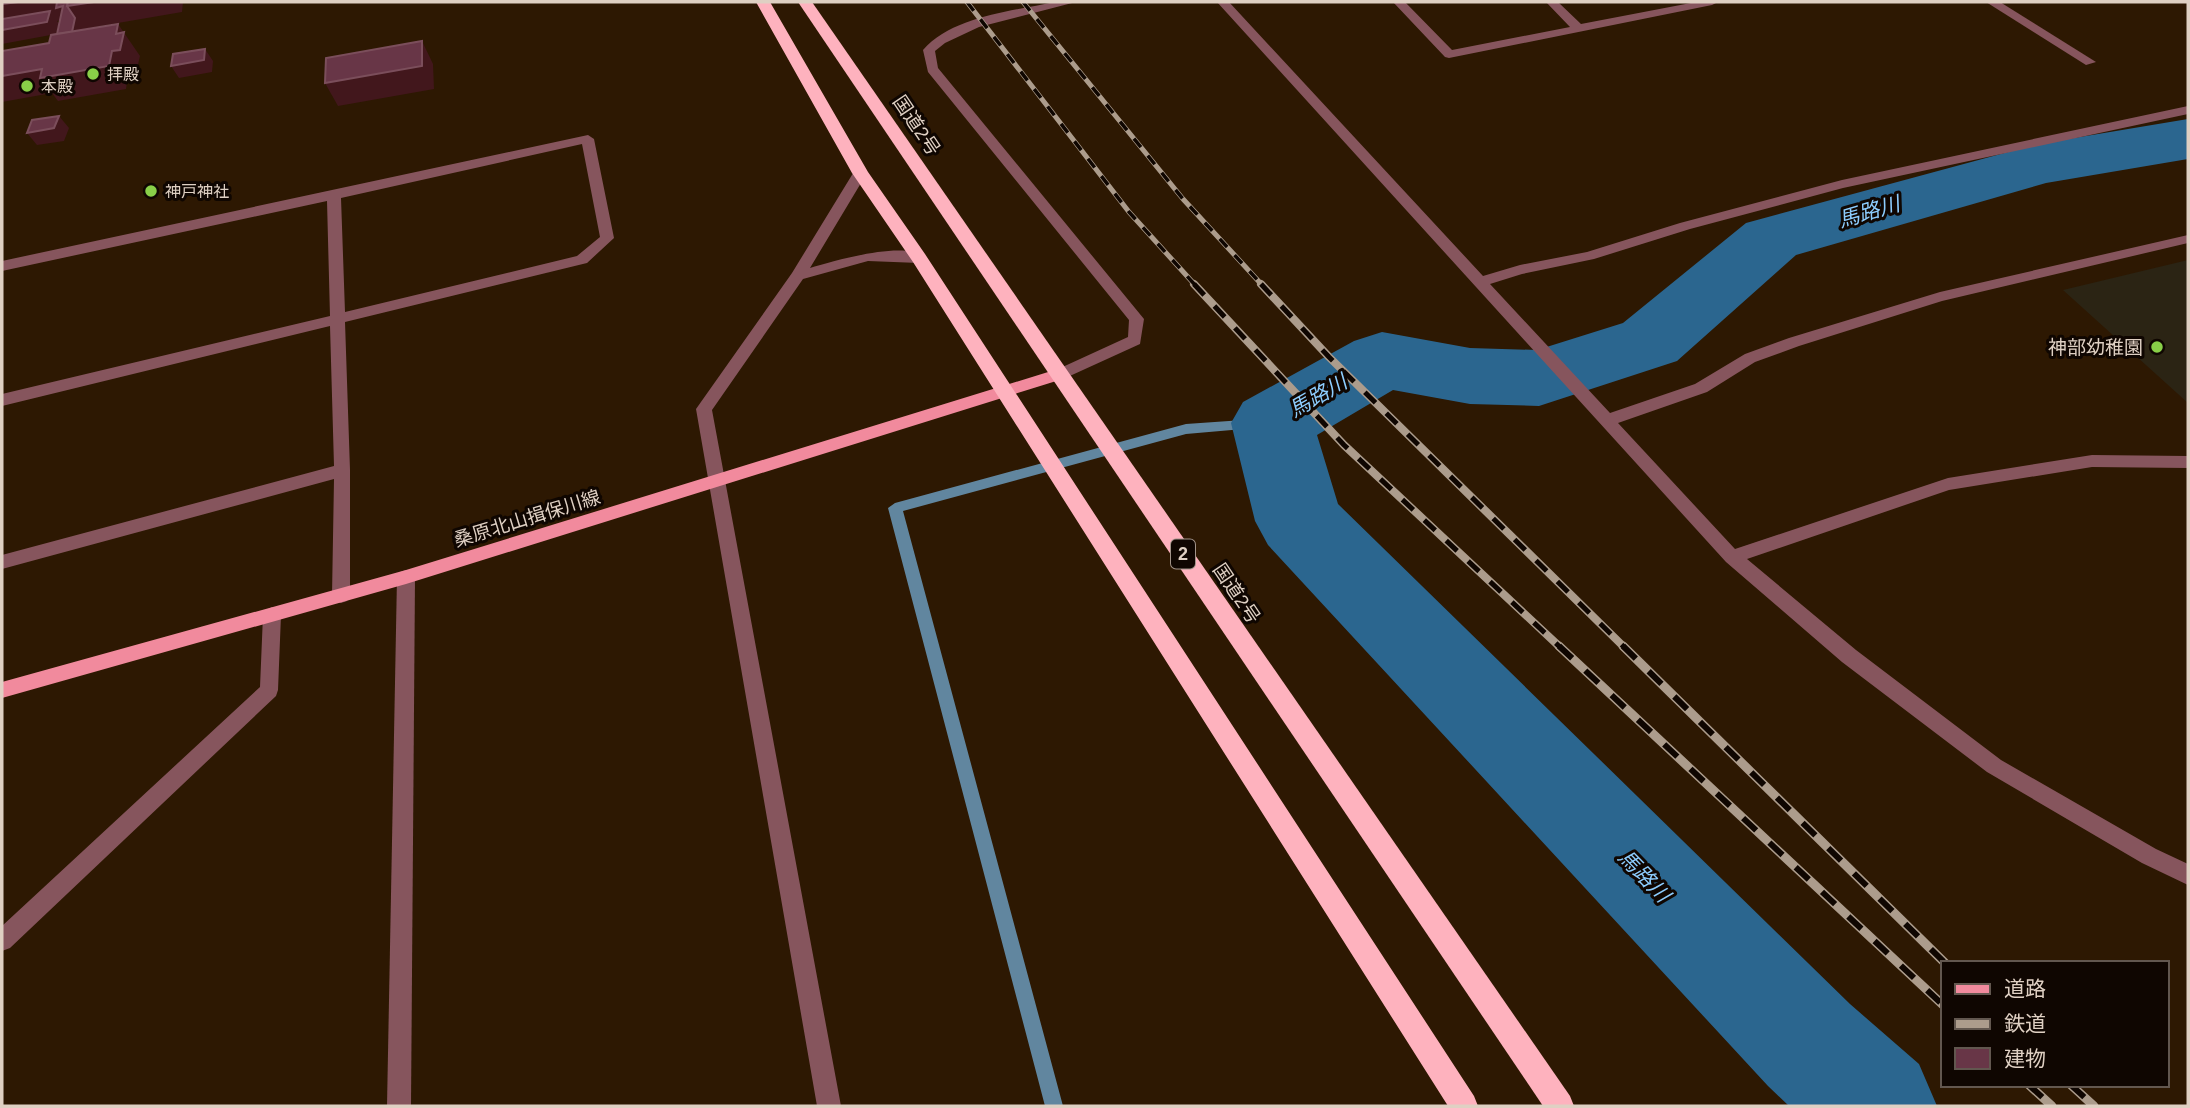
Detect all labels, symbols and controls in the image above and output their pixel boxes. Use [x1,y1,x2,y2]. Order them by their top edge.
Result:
marker: 拝殿 [85,66,101,82]
place label: 拝殿 [107,66,139,83]
marker: 本殿 [19,78,35,94]
place label: 本殿 [41,78,73,95]
street label: 国道2号 [889,91,944,159]
marker: 神戸神社 [143,183,159,199]
place label: 神戸神社 [165,183,229,200]
water label: 馬路川 [1835,191,1904,231]
place label: 神部幼稚園 [2048,337,2143,358]
marker: 神部幼稚園 [2149,339,2165,355]
water label: 馬路川 [1285,369,1353,421]
street label: 桑原北山揖保川線 [451,486,603,551]
road number: 2 [1171,540,1195,568]
street label: 国道2号 [1209,559,1264,627]
water label: 馬路川 [1614,845,1676,908]
legend [1941,961,2169,1087]
text: 道路 [2004,977,2046,1000]
text: 鉄道 [2004,1012,2046,1035]
text: 建物 [2004,1047,2046,1070]

